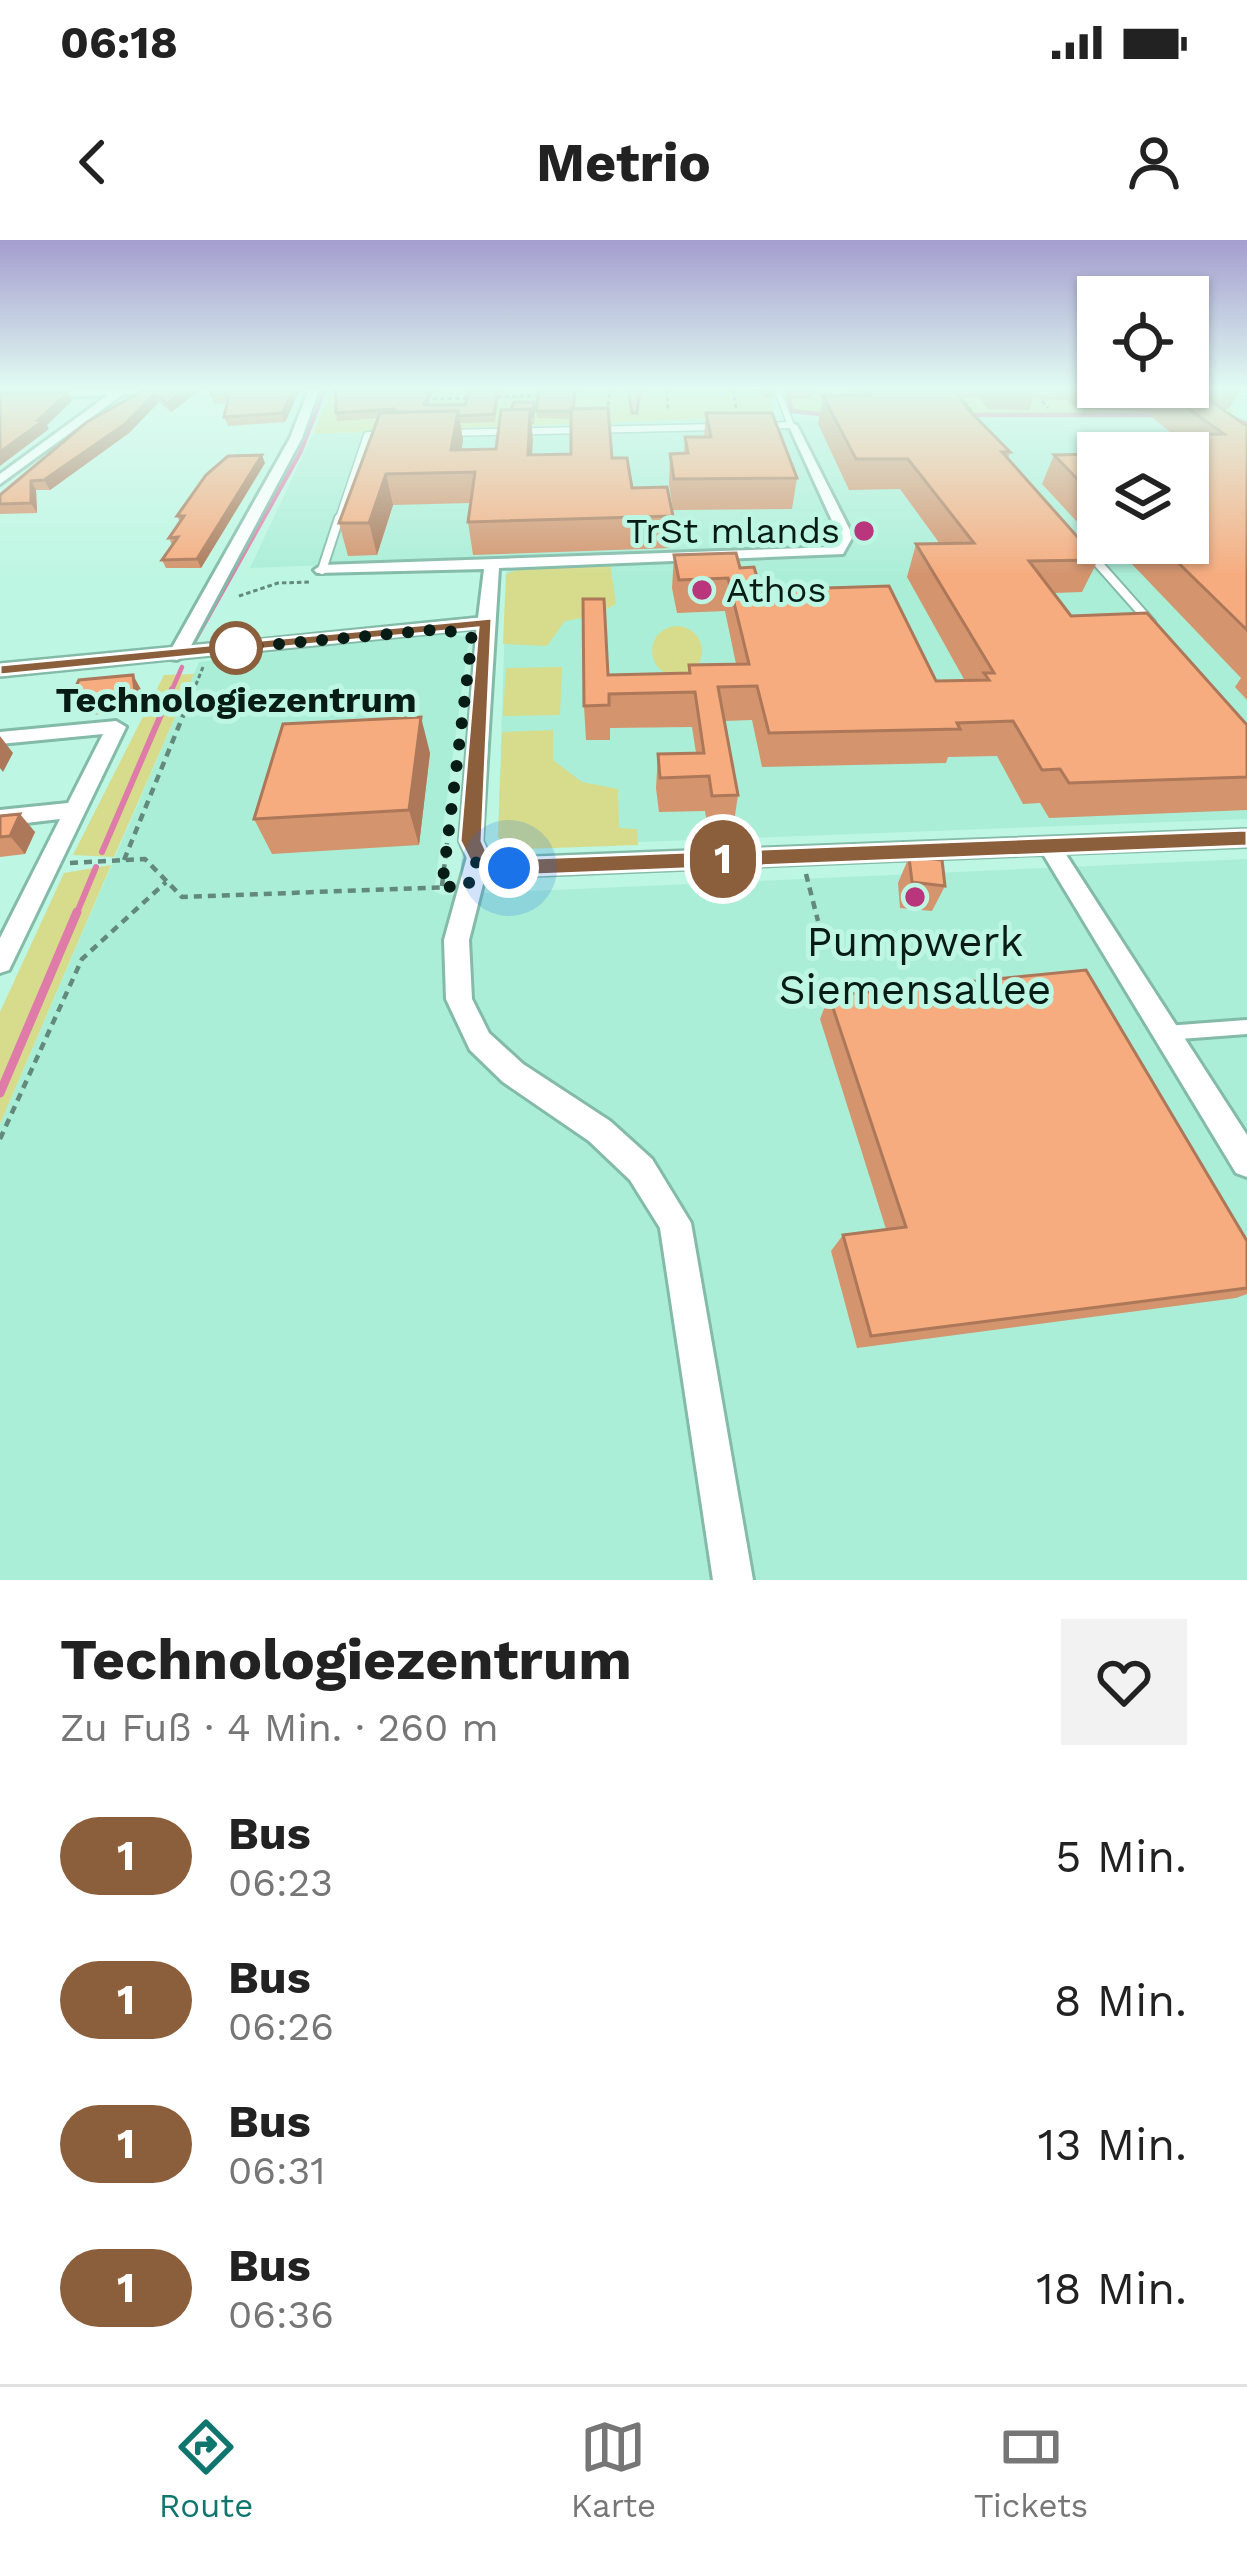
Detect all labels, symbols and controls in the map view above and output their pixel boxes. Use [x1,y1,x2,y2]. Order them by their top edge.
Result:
text: 06:18 [60,16,178,69]
icon: back [60,129,126,195]
icon: person [1121,129,1187,195]
text: Metrio [536,131,711,194]
map controls [1077,276,1209,564]
button: locate [1077,276,1209,408]
button: layers [1077,432,1209,564]
place label: TrSt mlands [626,510,840,552]
marker: TrSt mlands [851,518,877,544]
place label: Athos [726,569,826,611]
marker: Athos [689,577,715,603]
marker: Technologiezentrum [211,623,261,673]
place label: Technologiezentrum [55,679,417,721]
line badge: 1 [684,820,762,898]
text: 1 [714,834,732,883]
your location [479,838,539,898]
marker: Pumpwerk Siemensallee [902,884,928,910]
place label: Pumpwerk Siemensallee [779,917,1051,1014]
button: heart [1061,1619,1187,1745]
text: Technologiezentrum [60,1626,632,1693]
text: Zu Fuß · 4 Min. · 260 m [60,1705,499,1750]
text: Bus [228,1807,311,1860]
text: 5 Min. [1055,1830,1187,1883]
text: 1 [117,1831,135,1880]
text: 06:23 [228,1860,333,1905]
text: Bus [228,1951,311,2004]
text: 8 Min. [1054,1974,1187,2027]
text: 1 [117,1975,135,2024]
text: 06:26 [228,2004,334,2049]
text: Bus [228,2095,311,2148]
text: 13 Min. [1038,2118,1187,2171]
text: 1 [117,2119,135,2168]
text: 06:31 [228,2148,325,2193]
text: Bus [228,2239,311,2292]
text: 18 Min. [1036,2262,1187,2315]
text: 1 [117,2263,135,2312]
text: 06:36 [228,2292,334,2337]
tab: Route [159,2414,253,2525]
tab: Karte [571,2414,656,2525]
tab: Tickets [974,2414,1088,2525]

